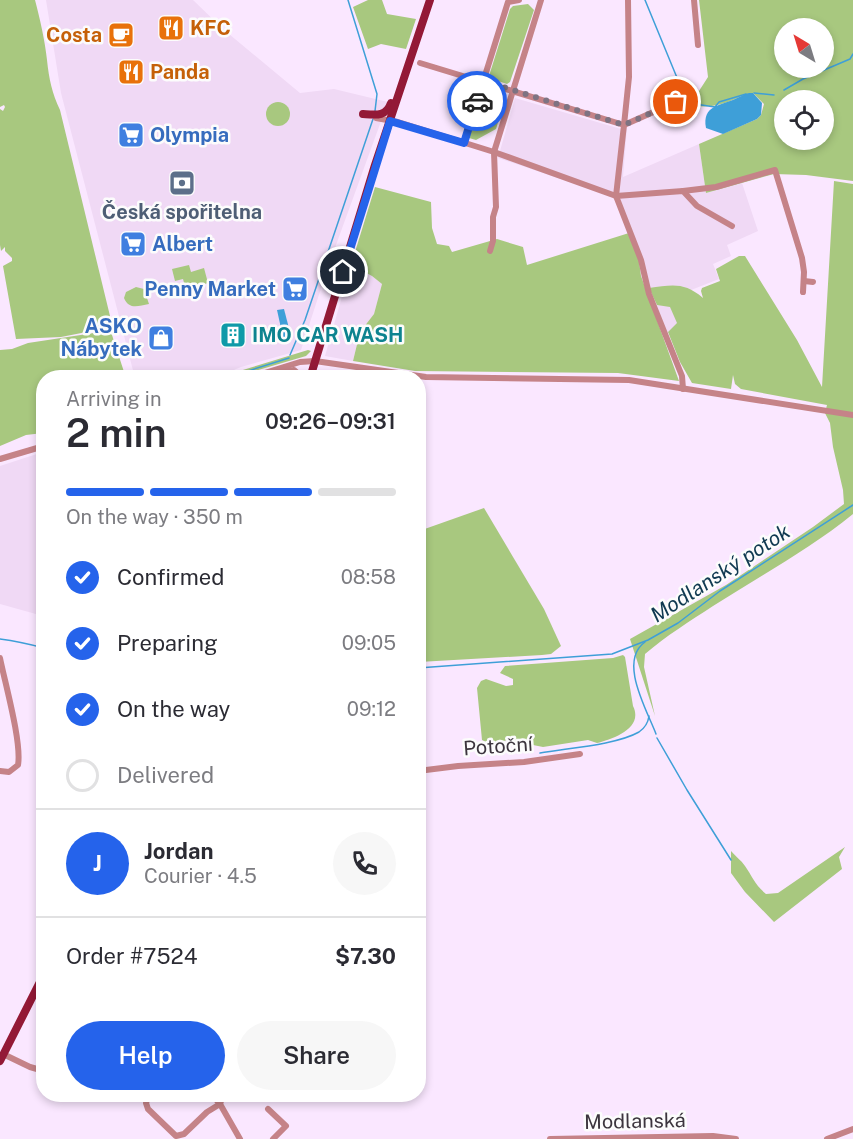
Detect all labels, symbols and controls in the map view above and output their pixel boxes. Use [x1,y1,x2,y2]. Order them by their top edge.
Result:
restaurant icon: KFC [156,13,186,43]
place label: KFC [190,16,231,40]
north arrow [774,18,834,78]
map controls [774,18,834,150]
cafe icon: Costa [106,20,136,50]
place label: Costa [46,23,102,47]
restaurant icon: Panda [116,57,146,87]
place label: Panda [150,60,209,84]
courier [447,71,507,131]
pin [650,76,701,127]
icon: car [461,85,494,118]
icon: bag [659,85,692,118]
button: locate [774,90,834,150]
supermarket icon: Olympia [116,120,146,150]
place label: Olympia [150,123,229,147]
bank icon: Česká spořitelna [167,168,197,198]
place label: Česká spořitelna [102,200,262,224]
supermarket icon: Albert [118,229,148,259]
place label: Albert [152,232,213,256]
pin [317,246,368,297]
icon: home [326,255,359,288]
supermarket icon: Penny Market [280,274,310,304]
place label: Penny Market [144,277,276,301]
place label: ASKO Nábytek [60,314,142,361]
building icon: IMO CAR WASH [218,320,248,350]
shop icon: ASKO Nábytek [146,323,176,353]
place label: IMO CAR WASH [252,323,403,347]
text: Arriving in [66,387,161,411]
text: 09:26–09:31 [265,408,396,434]
text: 2 min [66,410,167,456]
text: On the way · 350 m [66,505,243,529]
water label: Modlanský potok [646,518,795,627]
icon: check [66,561,99,594]
text: Confirmed [117,564,224,590]
text: 08:58 [341,565,396,589]
icon: check [66,627,99,660]
text: Preparing [117,630,218,656]
text: 09:05 [342,631,396,655]
icon: check [66,693,99,726]
text: On the way [117,696,230,722]
text: 09:12 [347,697,396,721]
street label: Potoční [463,732,535,760]
text: Delivered [117,762,214,788]
button: phone [333,832,396,895]
text: Jordan [144,838,213,864]
text: J [93,850,102,876]
text: Courier · 4.5 [144,864,257,888]
text: Order #7524 [66,943,197,969]
text: $7.30 [335,943,396,969]
button: Help [66,1021,225,1090]
button: Share [237,1021,396,1090]
street label: Modlanská [584,1108,686,1134]

